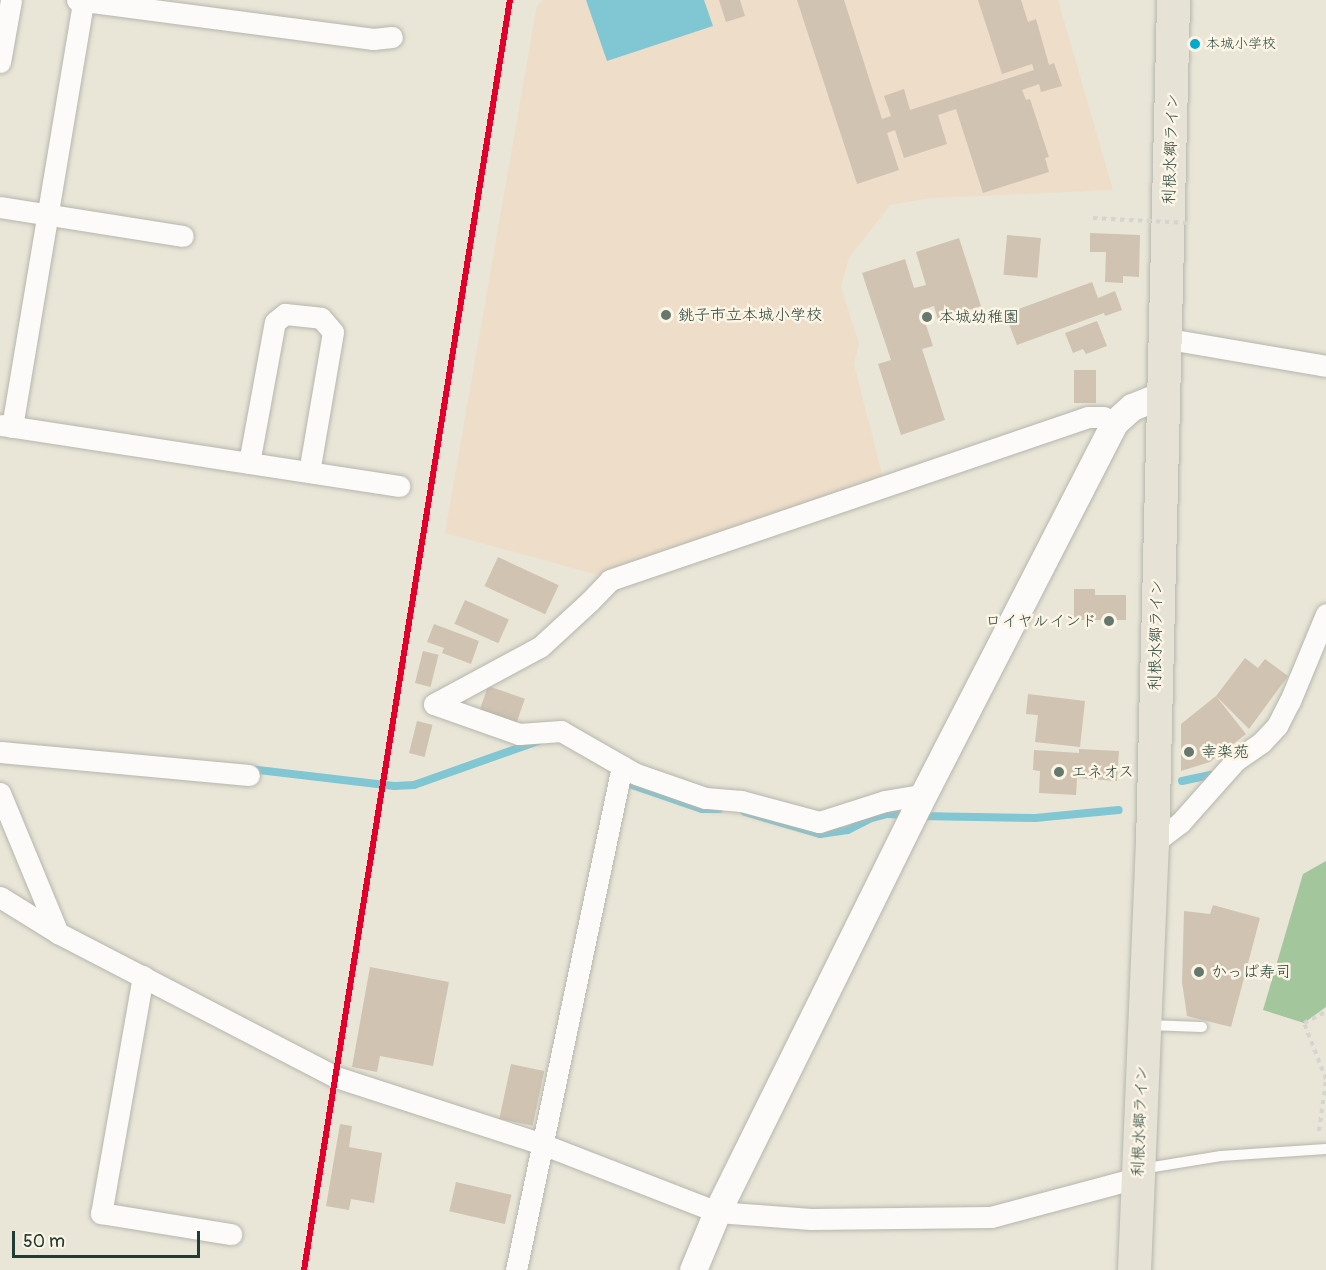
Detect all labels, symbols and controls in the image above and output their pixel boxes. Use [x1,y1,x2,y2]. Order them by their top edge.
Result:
place label: 本城小学校 [1206,36,1276,52]
marker: 本城小学校 [1189,38,1201,50]
street label: 利根水郷ライン [1159,93,1183,205]
place label: 銚子市立本城小学校 [678,305,822,325]
place label: 本城幼稚園 [939,307,1019,327]
marker: 銚子市立本城小学校 [659,308,673,322]
marker: 本城幼稚園 [920,310,934,324]
street label: 利根水郷ライン [1145,579,1167,691]
place label: ロイヤルインド [985,611,1097,631]
marker: ロイヤルインド [1102,614,1116,628]
place label: 幸楽苑 [1201,742,1249,762]
marker: 幸楽苑 [1182,745,1196,759]
place label: エネオス [1071,762,1135,782]
marker: エネオス [1052,765,1066,779]
place label: かっぱ寿司 [1211,962,1291,982]
marker: かっぱ寿司 [1192,965,1206,979]
street label: 利根水郷ライン [1128,1065,1152,1177]
scale bar [15,1219,202,1257]
text: 50 m [23,1230,65,1253]

